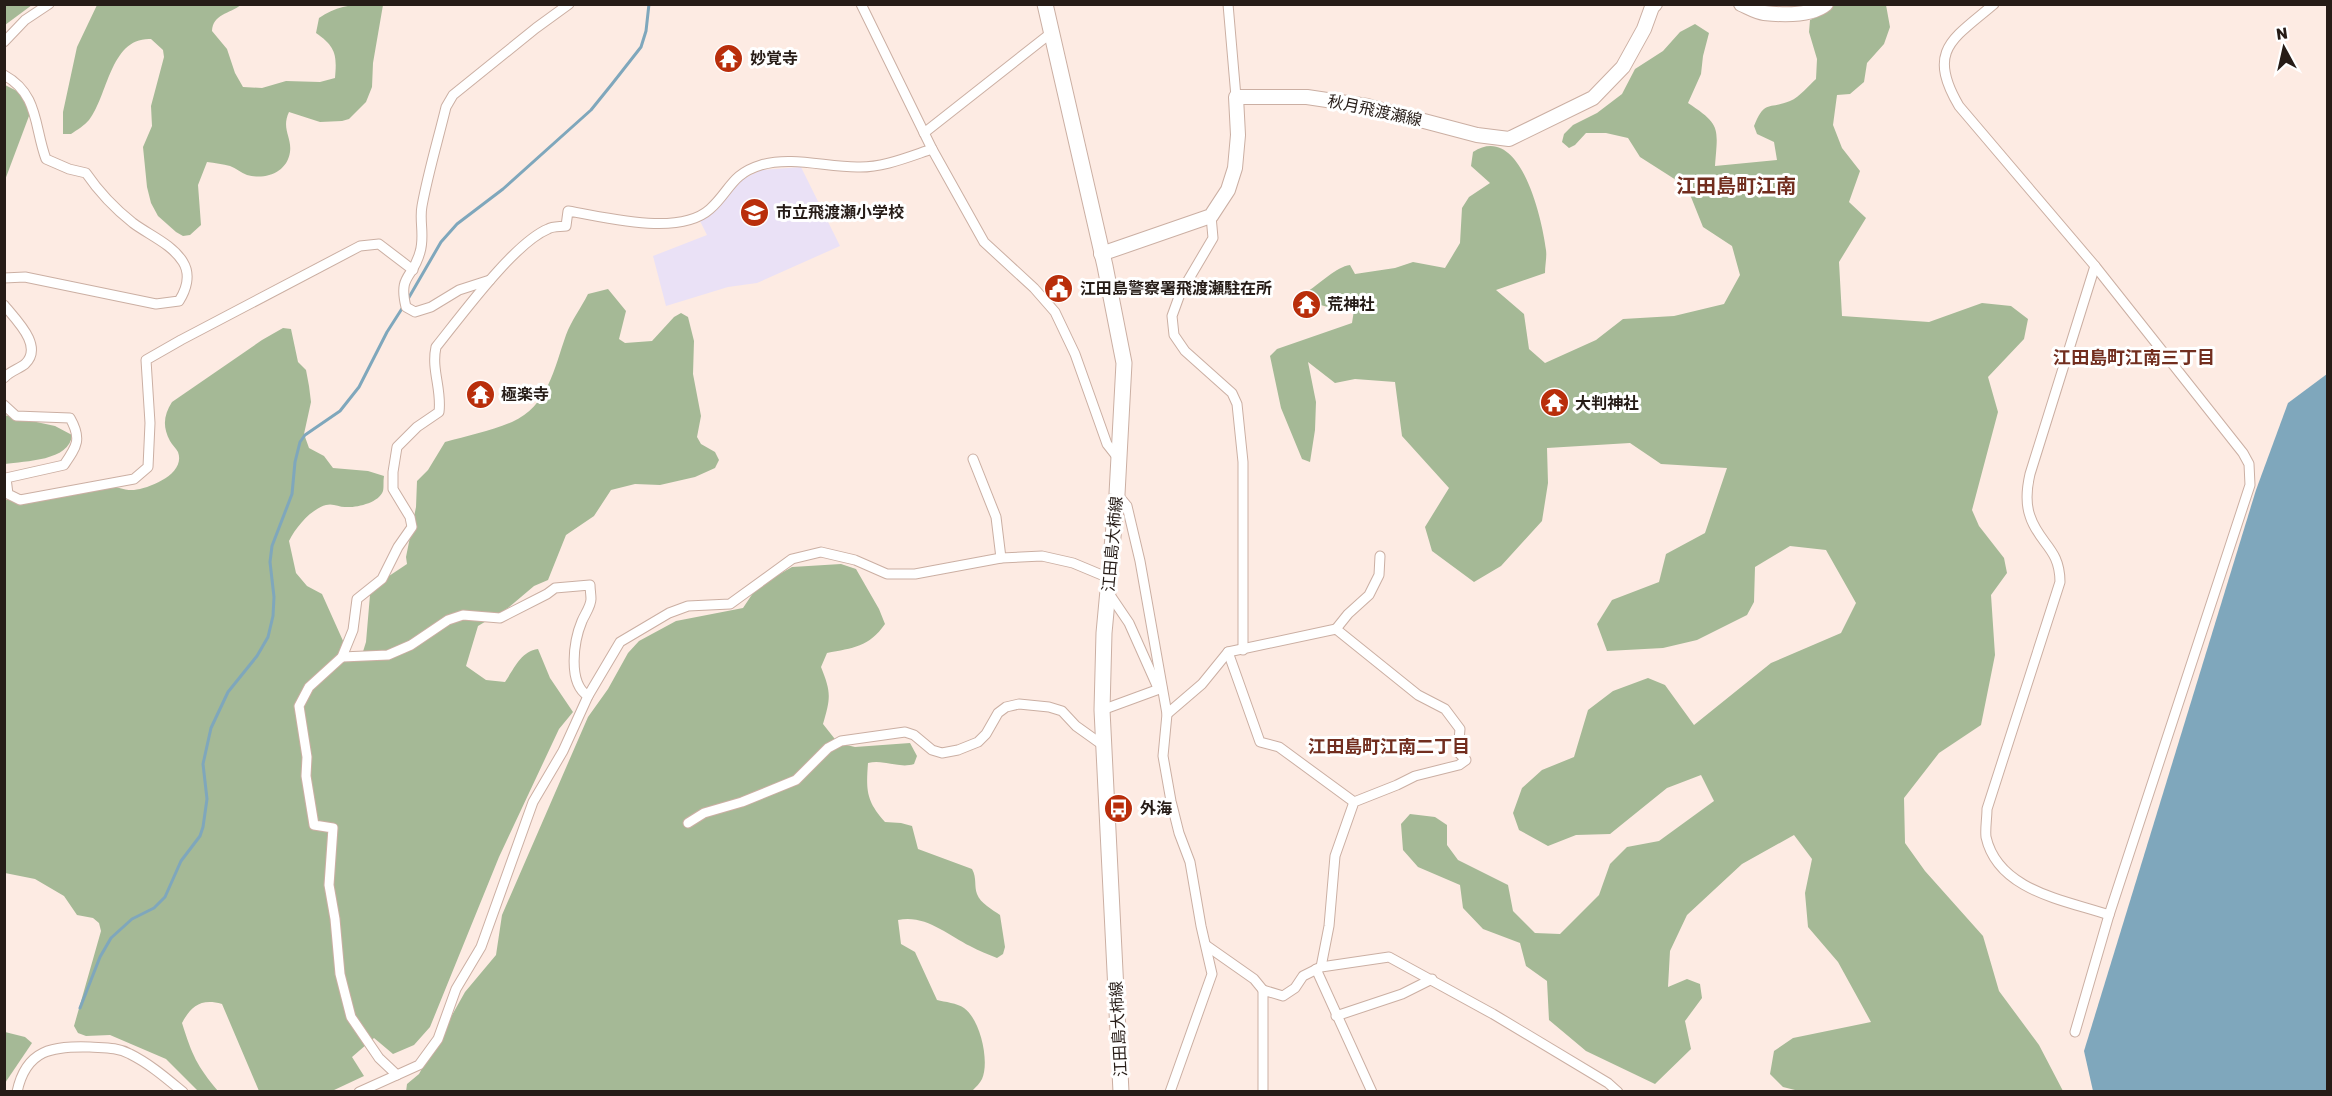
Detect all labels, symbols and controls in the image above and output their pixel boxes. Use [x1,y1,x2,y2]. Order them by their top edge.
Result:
north arrow [2254,18,2314,78]
text: N [2275,23,2289,44]
temple icon: 妙覚寺 [713,42,745,74]
place label: 妙覚寺 [750,49,798,68]
street label: 秋月飛渡瀬線 [1326,91,1424,130]
district label: 江田島町江南 [1676,174,1796,198]
school or university icon: 市立飛渡瀬小学校 [739,196,771,228]
place label: 市立飛渡瀬小学校 [776,203,904,222]
public building icon: 江田島警察署飛渡瀬駐在所 [1043,272,1075,304]
place label: 江田島警察署飛渡瀬駐在所 [1080,279,1272,298]
temple icon: 荒神社 [1290,288,1322,320]
place label: 荒神社 [1327,295,1375,314]
district label: 江田島町江南三丁目 [2053,347,2215,369]
temple icon: 極楽寺 [464,378,496,410]
place label: 極楽寺 [501,385,549,404]
temple icon: 大判神社 [1538,387,1570,419]
place label: 大判神社 [1575,394,1639,413]
street label: 江田島大柿線 [1099,495,1126,593]
district label: 江田島町江南二丁目 [1308,736,1470,758]
bus stop icon: 外海 [1103,792,1135,824]
place label: 外海 [1140,799,1172,818]
street label: 江田島大柿線 [1106,981,1130,1077]

